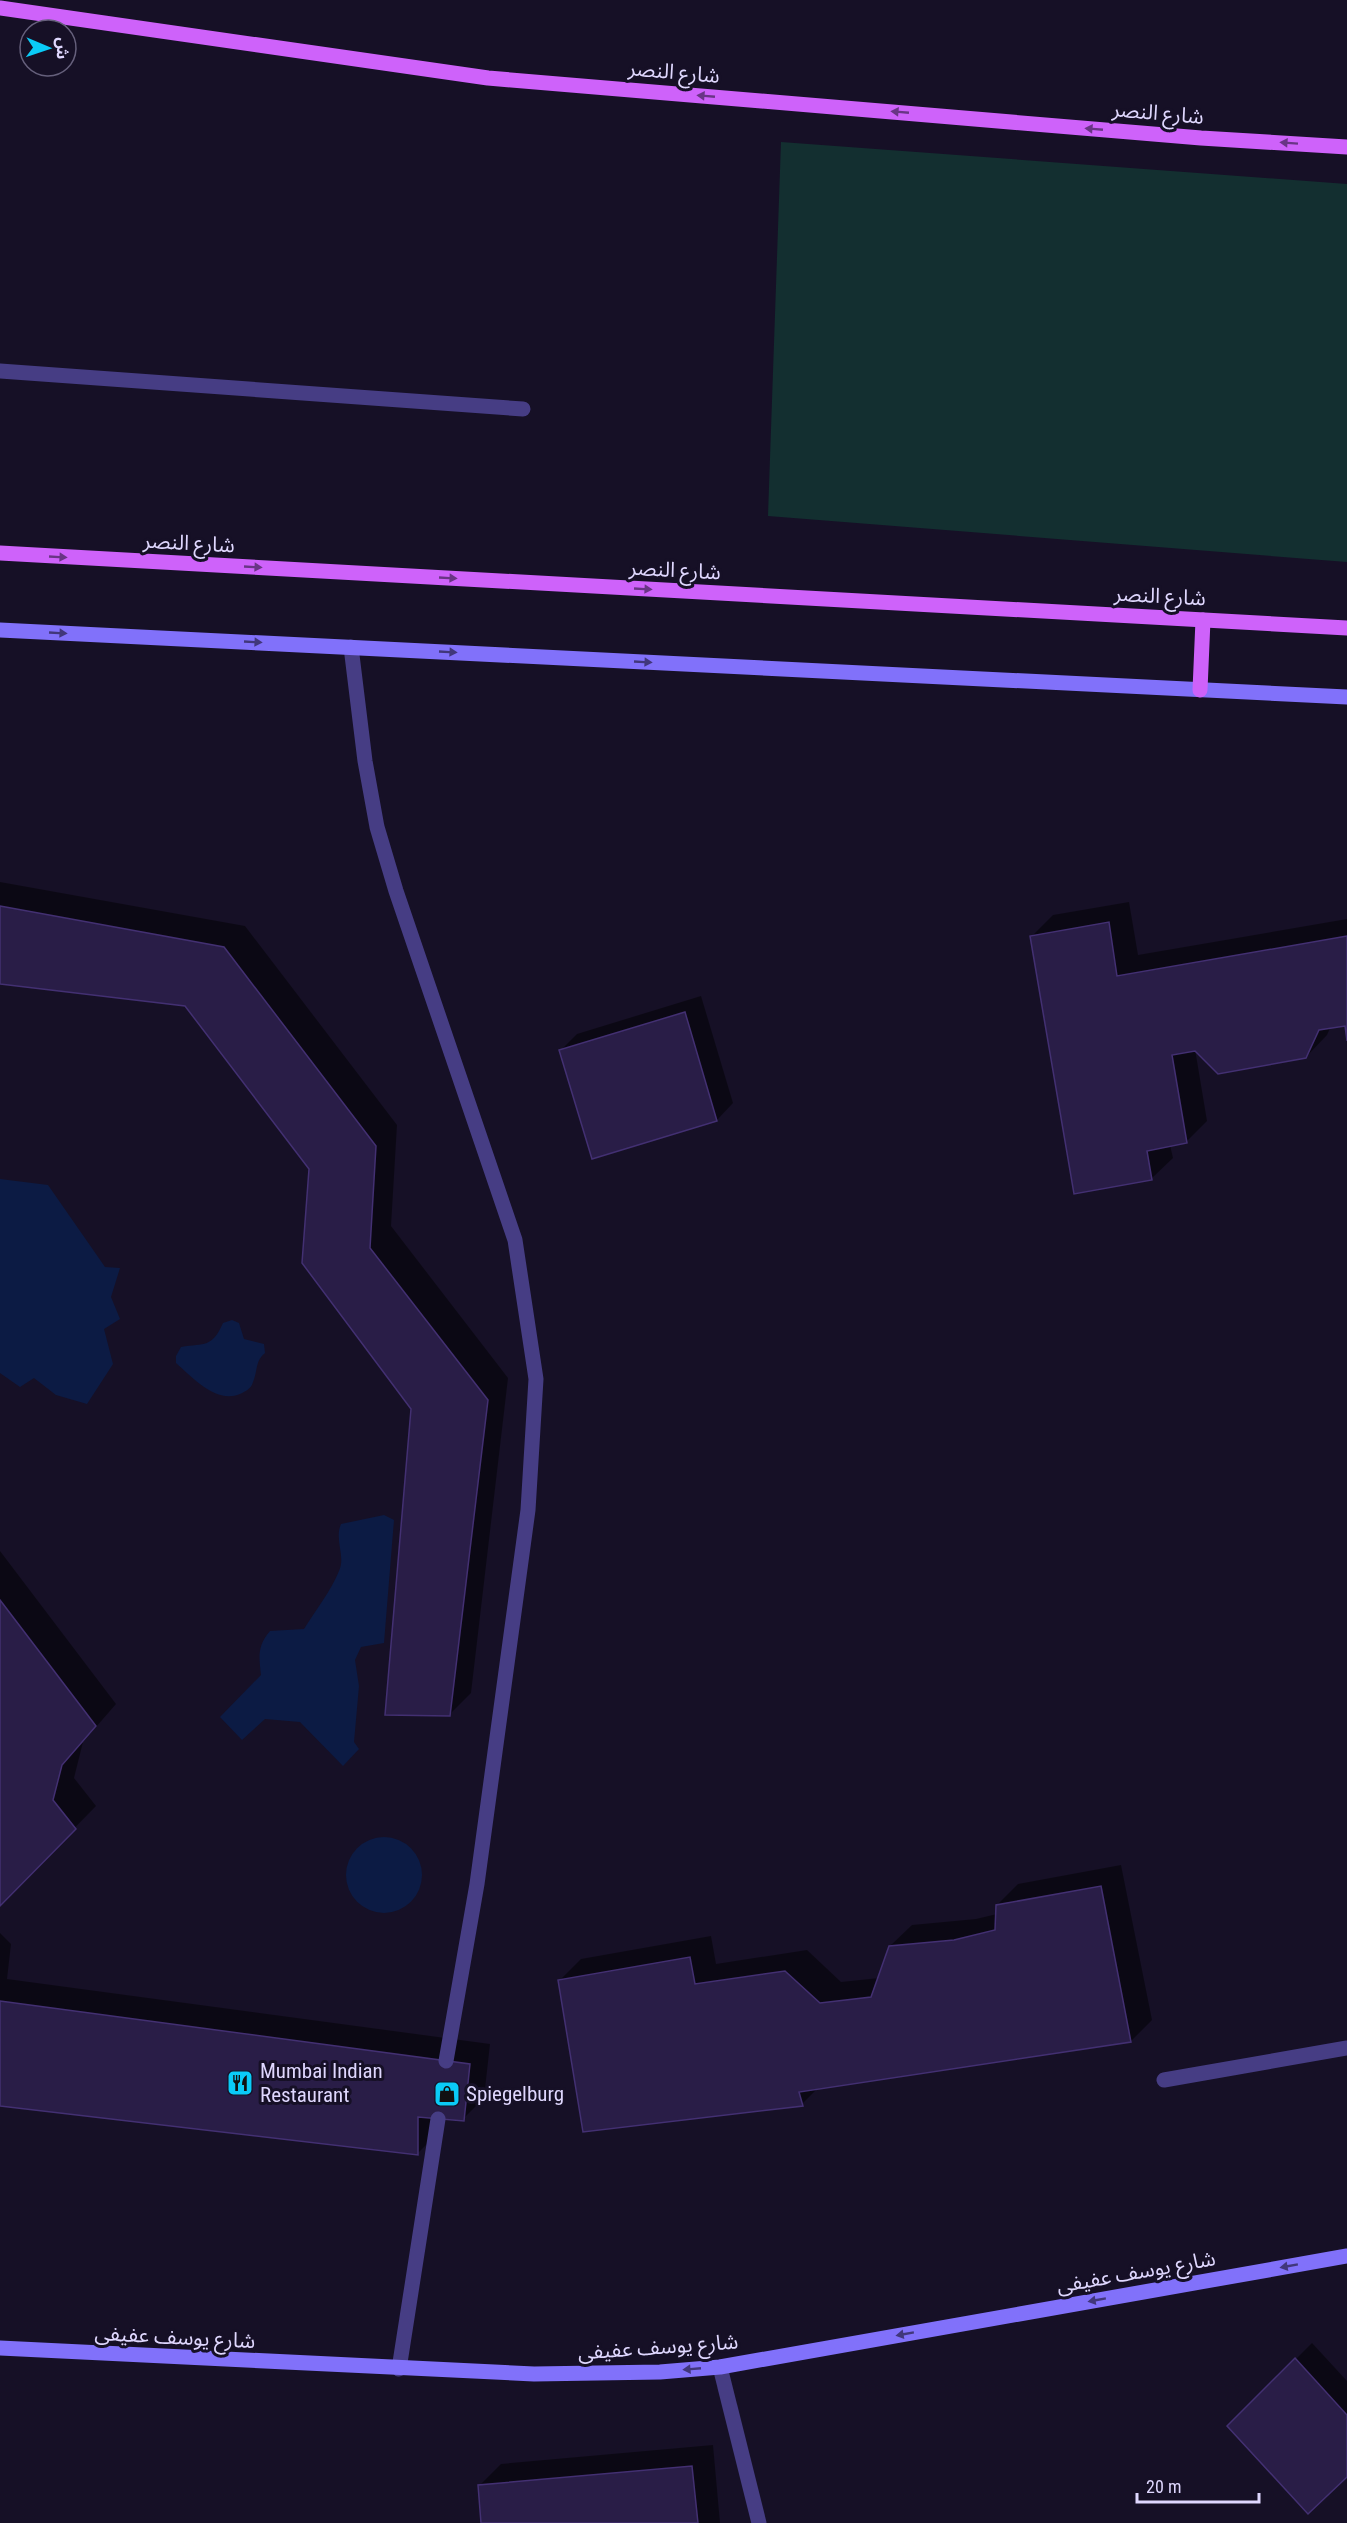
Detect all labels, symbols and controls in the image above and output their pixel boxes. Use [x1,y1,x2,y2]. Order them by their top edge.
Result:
north arrow [18,18,78,78]
text: ش [53,37,72,60]
street label: شارع النصر [626,56,721,91]
one-way arrow [696,91,715,101]
street label: شارع النصر [1110,97,1205,132]
one-way arrow [890,108,909,117]
one-way arrow [1085,124,1104,134]
one-way arrow [1279,139,1298,148]
street label: شارع النصر [141,529,235,560]
one-way arrow [49,552,68,561]
street label: شارع النصر [627,556,721,587]
one-way arrow [244,563,263,572]
one-way arrow [438,574,457,583]
street label: شارع النصر [1112,582,1206,613]
one-way arrow [633,584,652,593]
one-way arrow [49,628,68,637]
one-way arrow [244,638,263,647]
one-way arrow [438,648,457,657]
one-way arrow [633,657,652,667]
place label: Mumbai Indian Restaurant [260,2059,383,2107]
restaurant icon: Mumbai Indian Restaurant [225,2068,255,2098]
shop icon: Spiegelburg [432,2079,462,2109]
place label: Spiegelburg [466,2082,564,2106]
street label: شارع يوسف عفيفى [1055,2246,1218,2301]
one-way arrow [1280,2262,1299,2271]
one-way arrow [1088,2296,1107,2305]
street label: شارع يوسف عفيفى [94,2321,256,2356]
street label: شارع يوسف عفيفى [577,2329,739,2368]
one-way arrow [896,2330,915,2339]
one-way arrow [683,2364,702,2374]
scale bar [1137,2466,1258,2504]
text: 20 m [1146,2476,1181,2497]

